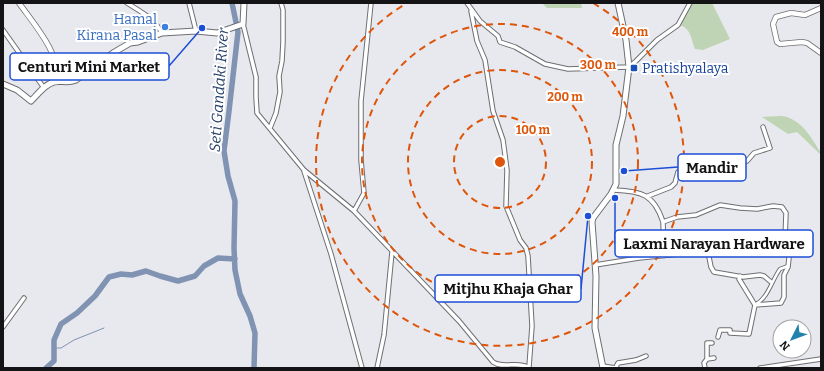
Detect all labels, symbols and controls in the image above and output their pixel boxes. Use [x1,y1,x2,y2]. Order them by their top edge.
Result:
place label: Hamal Kirana Pasal [76,11,157,44]
marker: Hamal Kirana Pasal [160,22,170,32]
text: 400 m [612,25,649,39]
water label: Seti Gandaki River [206,27,232,152]
callout: Centuri Mini Market [10,53,169,80]
text: Centuri Mini Market [18,58,160,76]
text: 300 m [580,58,616,72]
place label: Pratishyalaya [642,60,729,77]
marker: Pratishyalaya [629,63,639,73]
text: 200 m [547,90,583,104]
text: 100 m [516,123,551,137]
callout: Mandir [678,154,746,181]
centre of rings [493,155,507,169]
text: Mandir [686,159,738,177]
callout: Laxmi Narayan Hardware [615,230,813,257]
text: Laxmi Narayan Hardware [623,235,805,253]
callout: Mitjhu Khaja Ghar [435,275,581,302]
text: Mitjhu Khaja Ghar [443,280,573,298]
north arrow [772,319,812,359]
text: N [777,337,793,353]

